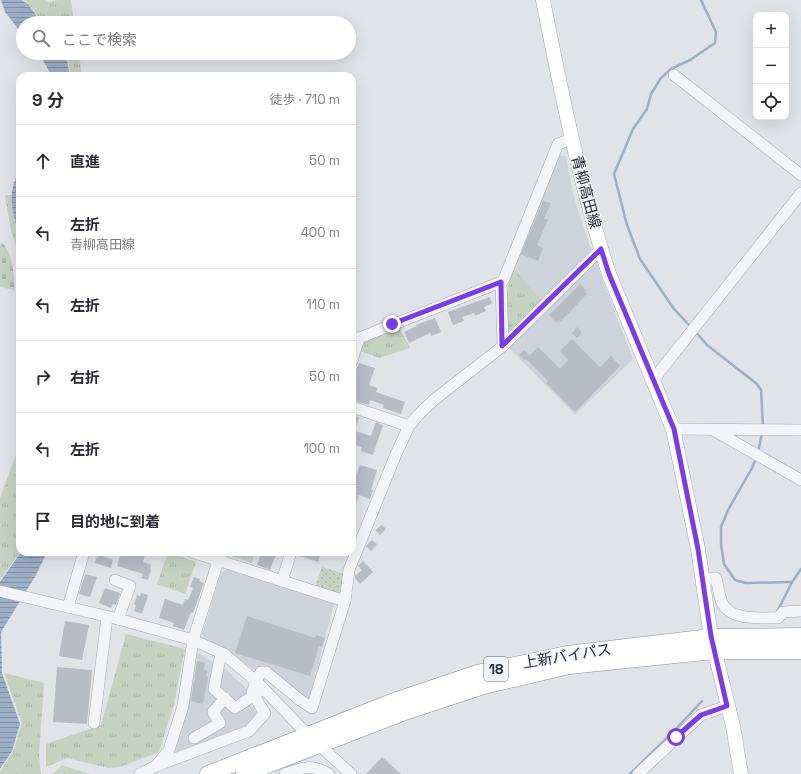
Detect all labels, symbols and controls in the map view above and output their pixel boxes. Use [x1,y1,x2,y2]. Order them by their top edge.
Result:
map controls [753,12,789,120]
button: + [753,12,789,48]
search box [16,16,356,60]
icon: search [30,27,52,49]
text: ここで検索 [62,30,137,49]
button: − [753,48,789,84]
button: locate [753,84,789,120]
text: 9 分 [32,89,64,111]
text: 徒歩 · 710 m [269,91,340,108]
icon: ahead [32,150,54,172]
text: 直進 [70,152,100,171]
text: 50 m [309,152,340,169]
street label: 青柳高田線 [568,153,605,231]
text: 左折 [70,215,100,234]
icon: left [32,222,54,244]
text: 400 m [301,224,340,241]
text: 青柳高田線 [70,236,135,253]
icon: left [32,294,54,316]
text: 左折 [70,296,100,315]
text: 110 m [306,296,340,313]
route end [383,315,401,333]
icon: right [32,366,54,388]
text: 右折 [70,368,100,387]
text: 50 m [309,368,340,385]
icon: left [32,438,54,460]
text: 左折 [70,440,100,459]
text: 100 m [303,440,340,457]
icon: arrive [32,510,54,532]
text: 目的地に到着 [70,512,160,531]
street label: 上新バイパス [521,639,613,672]
road number: 18 [484,657,508,681]
route start [667,728,685,746]

